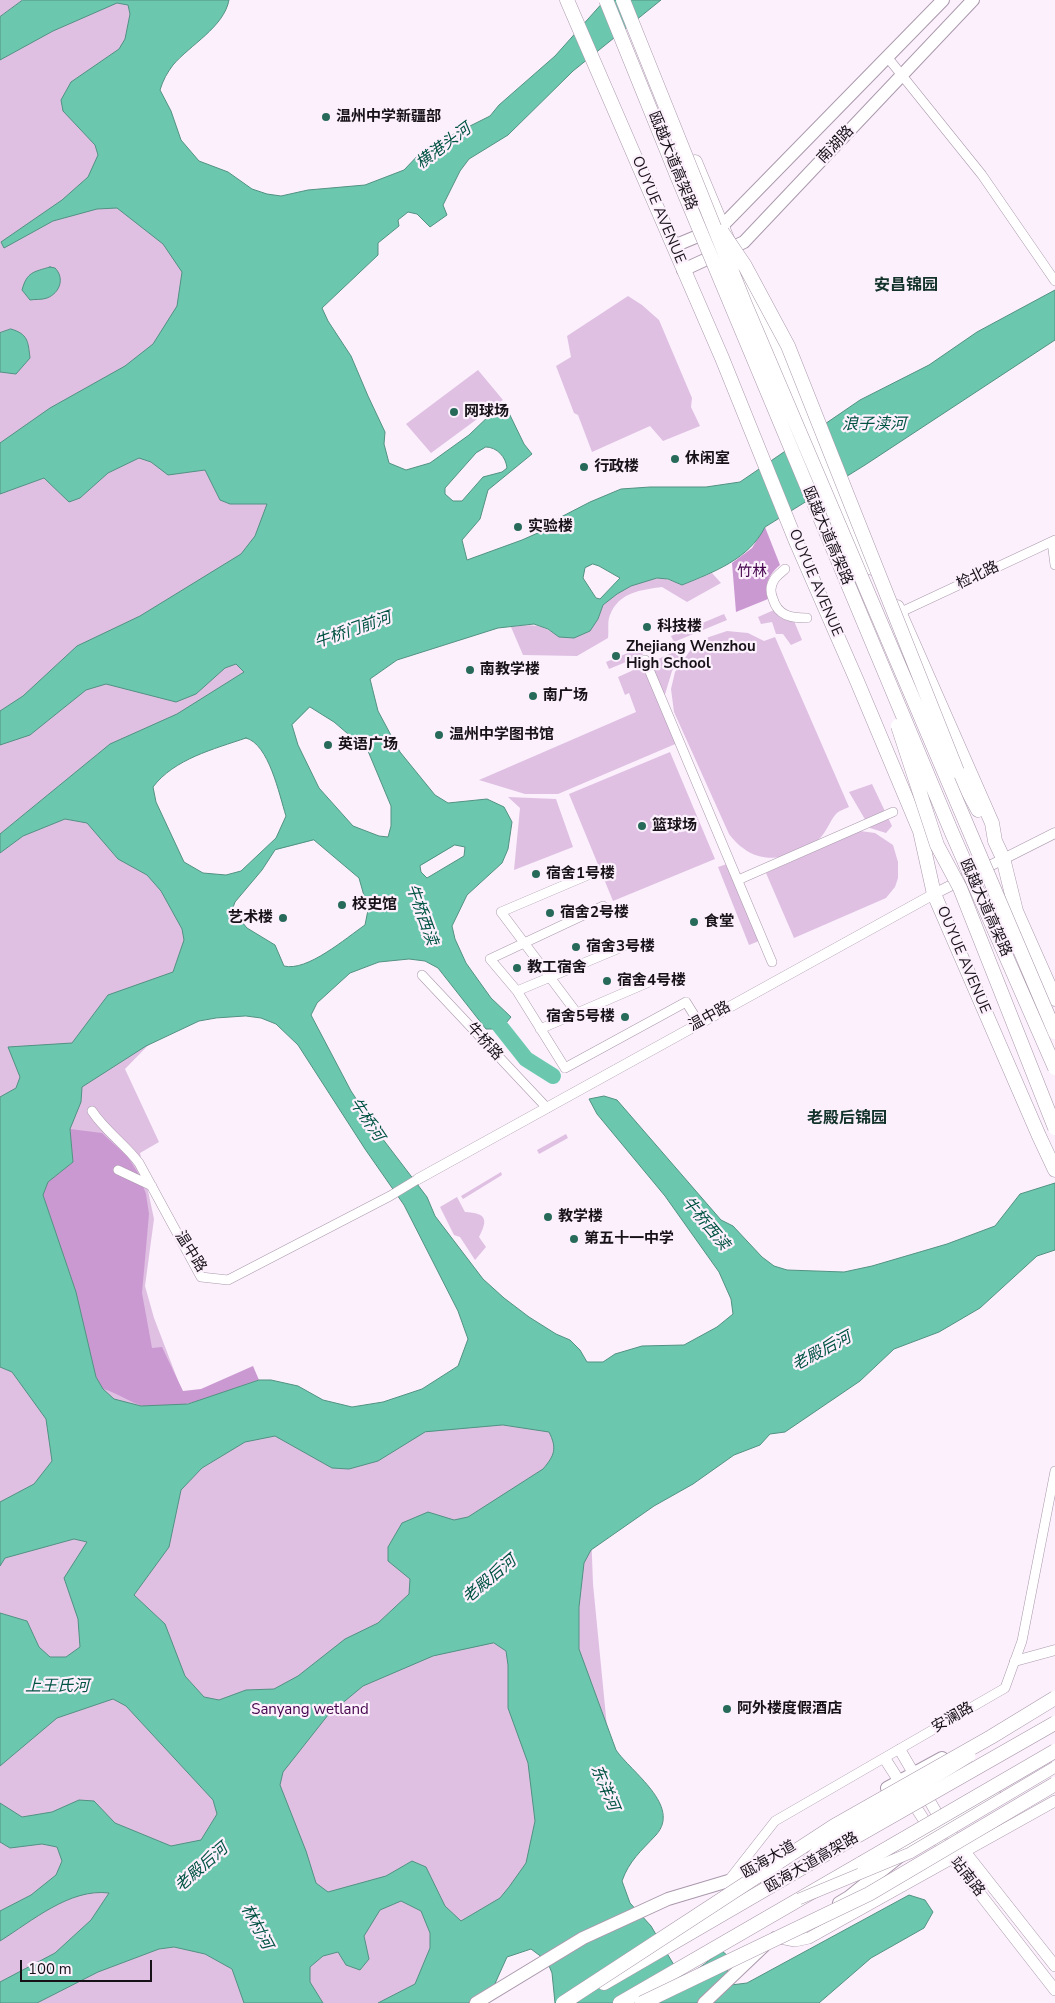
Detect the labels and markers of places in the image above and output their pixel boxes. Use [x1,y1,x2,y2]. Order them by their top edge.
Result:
place label: 温州中学新疆部 [336,108,441,126]
marker: 温州中学新疆部 [320,111,332,123]
place label: 网球场 [464,403,509,421]
marker: 网球场 [448,406,460,418]
place label: 休闲室 [685,450,730,468]
marker: 休闲室 [669,453,681,465]
place label: 行政楼 [594,458,639,476]
marker: 行政楼 [578,461,590,473]
place label: 实验楼 [528,518,573,536]
marker: 实验楼 [512,521,524,533]
place label: 科技楼 [657,618,702,636]
marker: 科技楼 [641,621,653,633]
place label: Zhejiang Wenzhou High School [626,638,756,673]
marker: Zhejiang Wenzhou High School [610,650,622,662]
place label: 南教学楼 [480,661,540,679]
marker: 南教学楼 [464,664,476,676]
place label: 南广场 [543,687,588,705]
marker: 南广场 [527,690,539,702]
place label: 温州中学图书馆 [449,726,554,744]
marker: 温州中学图书馆 [433,729,445,741]
place label: 英语广场 [338,736,398,754]
marker: 英语广场 [322,739,334,751]
place label: 篮球场 [652,817,697,835]
marker: 篮球场 [636,820,648,832]
place label: 宿舍1号楼 [546,865,615,883]
marker: 宿舍1号楼 [530,868,542,880]
place label: 校史馆 [352,896,397,914]
marker: 校史馆 [336,899,348,911]
place label: 宿舍2号楼 [560,904,629,922]
marker: 宿舍2号楼 [544,907,556,919]
place label: 艺术楼 [228,909,273,927]
marker: 艺术楼 [277,912,289,924]
place label: 食堂 [704,913,734,931]
marker: 食堂 [688,916,700,928]
place label: 宿舍3号楼 [586,938,655,956]
marker: 宿舍3号楼 [570,941,582,953]
place label: 教工宿舍 [527,959,587,977]
marker: 教工宿舍 [511,962,523,974]
place label: 宿舍4号楼 [617,972,686,990]
marker: 宿舍4号楼 [601,975,613,987]
place label: 宿舍5号楼 [546,1008,615,1026]
marker: 宿舍5号楼 [619,1011,631,1023]
place label: 教学楼 [558,1208,603,1226]
marker: 教学楼 [542,1211,554,1223]
place label: 第五十一中学 [584,1230,674,1248]
marker: 第五十一中学 [568,1233,580,1245]
place label: 阿外楼度假酒店 [737,1700,842,1718]
marker: 阿外楼度假酒店 [721,1703,733,1715]

